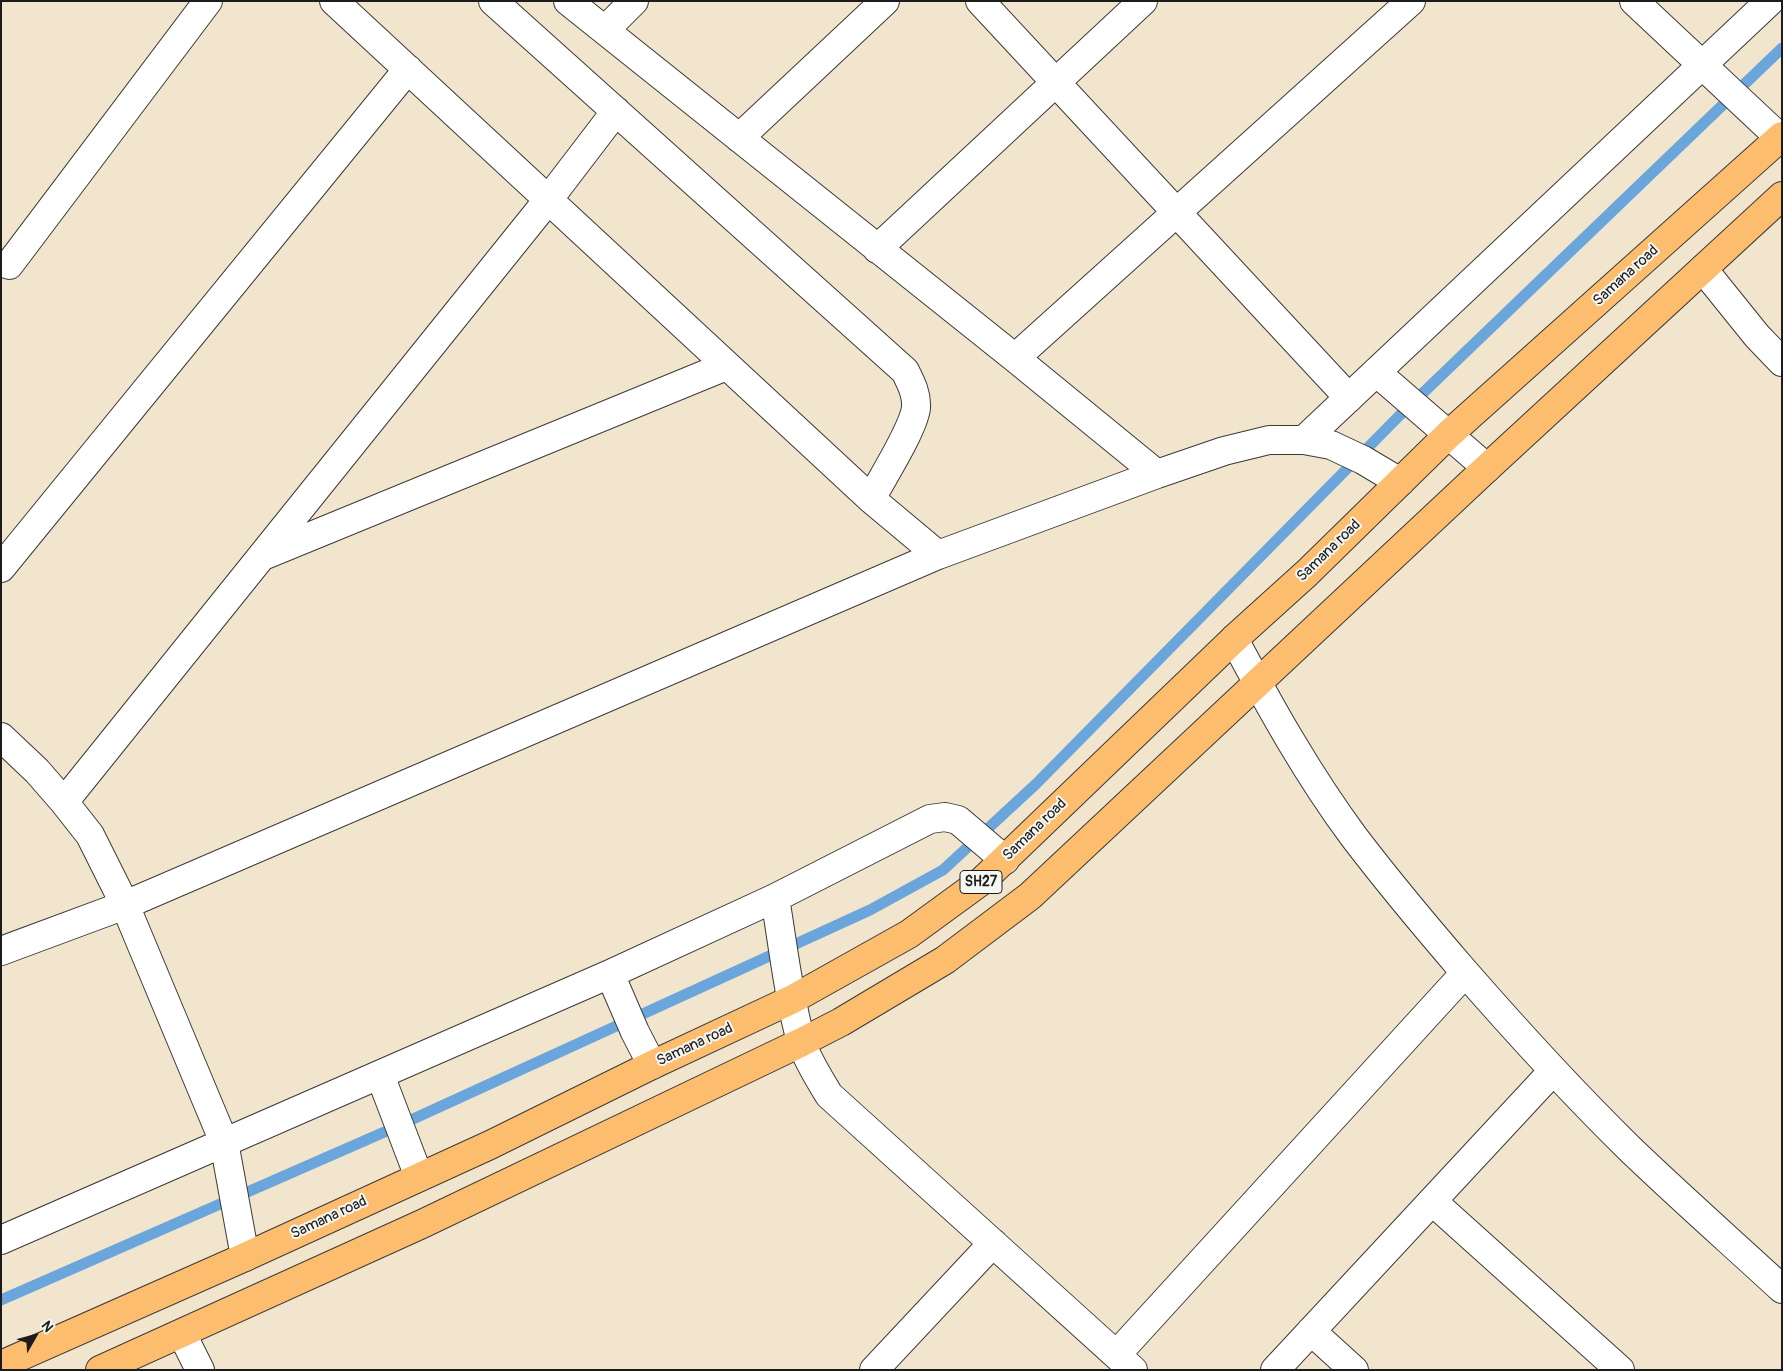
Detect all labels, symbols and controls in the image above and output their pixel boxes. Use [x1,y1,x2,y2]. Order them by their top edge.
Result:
street label: Samana road [1590,242,1662,310]
street label: Samana road [1293,516,1365,586]
street label: Samana road [999,795,1071,865]
road number: SH27 [960,870,1002,894]
street label: Samana road [654,1020,736,1070]
street label: Samana road [288,1193,370,1243]
north arrow [10,1311,60,1361]
text: N [38,1317,57,1335]

